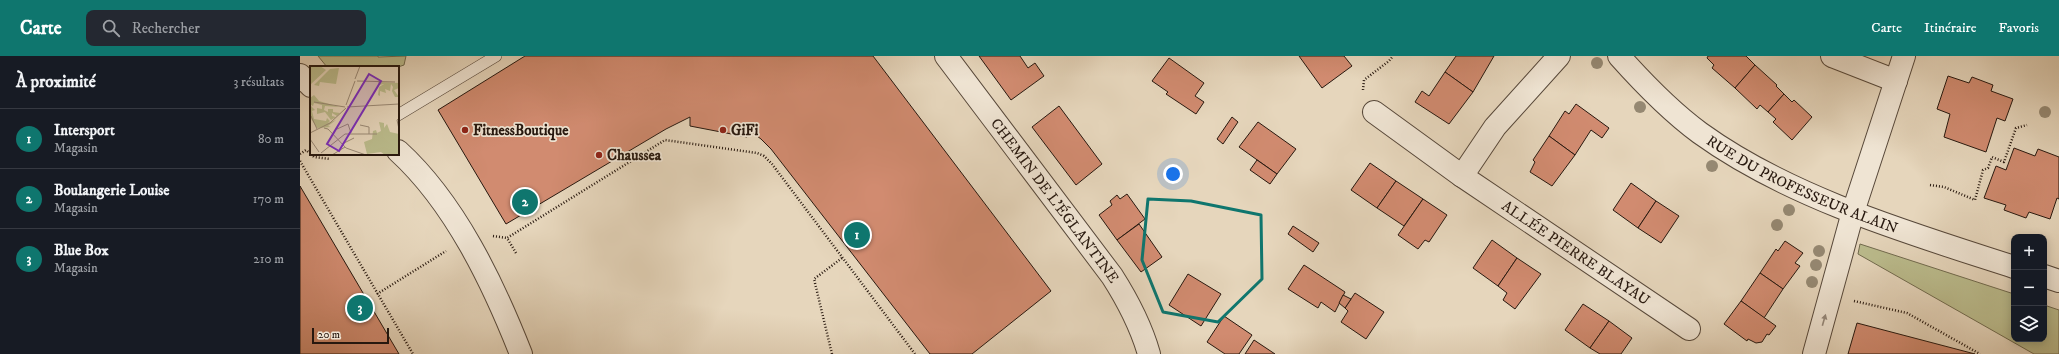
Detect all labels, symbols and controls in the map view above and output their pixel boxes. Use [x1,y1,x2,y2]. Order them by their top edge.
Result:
search box [86,10,366,46]
text: Carte [20,17,62,40]
icon: search [100,17,122,39]
text: Rechercher [132,19,200,38]
text: Carte [1871,19,1902,37]
text: Itinéraire [1924,19,1977,37]
text: Favoris [1999,19,2039,37]
inset map [310,66,399,155]
text: À proximité [16,71,96,93]
text: 3 résultats [233,74,284,90]
street label: CHEMIN DE L'ÉGLANTINE [987,114,1124,287]
text: Intersport [54,121,115,140]
place label: FitnessBoutique [473,121,569,141]
place label: GiFi [731,121,759,140]
marker: FitnessBoutique [460,125,470,135]
marker: GiFi [718,125,728,135]
text: 1 [27,131,31,147]
text: 80 m [258,131,284,147]
street label: RUE DU PROFESSEUR ALAIN [1703,131,1900,238]
text: Magasin [54,140,98,156]
place label: Chaussea [607,146,662,165]
marker: Chaussea [594,150,604,160]
your location [1163,164,1183,184]
text: Boulangerie Louise [54,181,170,200]
pin: 2 [512,187,538,217]
text: 2 [26,191,32,207]
text: 170 m [253,191,284,207]
street label: ALLÉE PIERRE BLAYAU [1498,196,1654,310]
text: Magasin [54,200,98,216]
pin: 1 [844,220,870,250]
map controls [2011,234,2047,342]
button: + [2011,234,2047,270]
text: Blue Box [54,241,109,260]
text: 3 [27,251,31,267]
text: 210 m [253,251,284,267]
text: Magasin [54,260,98,276]
button: − [2011,270,2047,306]
pin: 3 [347,293,373,323]
button: layers [2011,306,2047,342]
one-way arrow [1821,313,1827,325]
scale bar [312,326,389,345]
text: 20 m [318,328,340,342]

